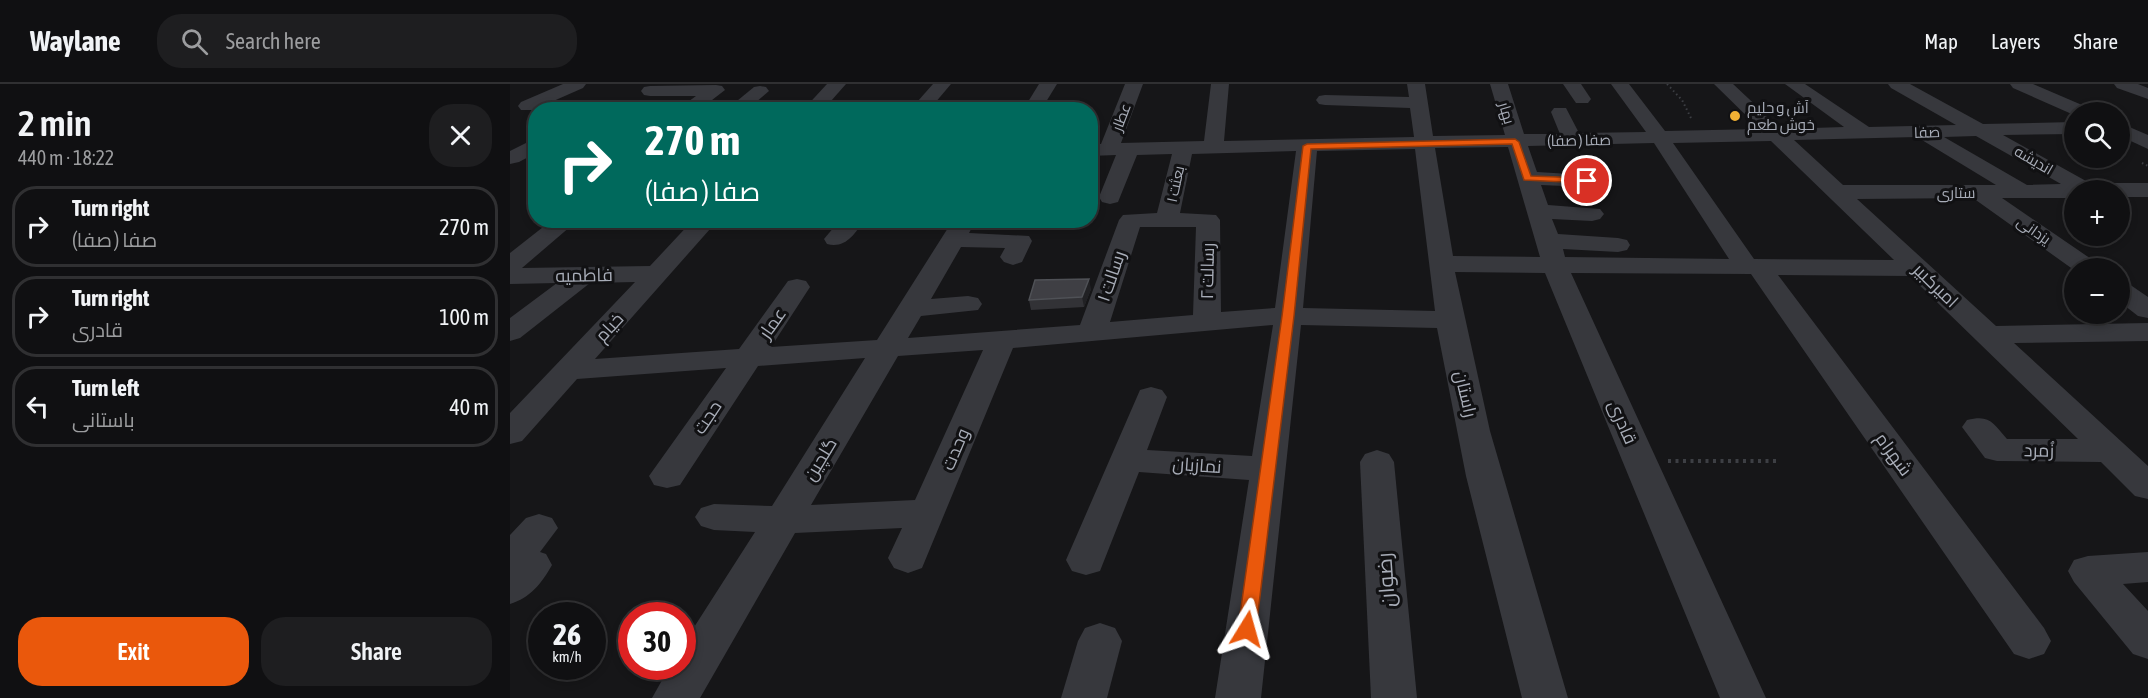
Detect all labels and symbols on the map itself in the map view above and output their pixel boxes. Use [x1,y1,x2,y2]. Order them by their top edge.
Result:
street label: بهار [1494,99,1518,127]
place label: آش و حلیم خوش طعم [1747,99,1815,135]
street label: عطار [1108,101,1135,135]
marker: آش و حلیم خوش طعم [1728,109,1742,123]
street label: صفا [1914,123,1940,141]
street label: صفا ( صفا) [1547,131,1611,149]
street label: اندیشه [2012,142,2056,178]
pin [1561,155,1612,206]
street label: بعثت ۱ [1163,164,1187,204]
street label: ستاری [1937,184,1975,203]
street label: یزدانی [2013,212,2054,249]
street label: رسالت ۲ [1196,243,1219,299]
street label: رسالت ۱ [1093,248,1130,305]
street label: امیرکبیر [1908,258,1963,312]
street label: فاطمیه [555,264,613,286]
street label: عمار [753,304,791,344]
street label: خیام [590,308,629,347]
street label: راستان [1450,369,1482,420]
street label: حجت [688,396,726,438]
street label: قادری [1603,397,1642,448]
street label: وحدت [937,425,974,474]
street label: شهرام [1870,428,1917,481]
street label: گلچین [799,434,843,485]
street label: زُمرد [2024,439,2055,462]
street label: نمازیان [1172,453,1222,478]
street label: رضوان [1371,552,1401,608]
position arrow [1215,597,1279,661]
speed limit sign: 30 [618,602,696,680]

